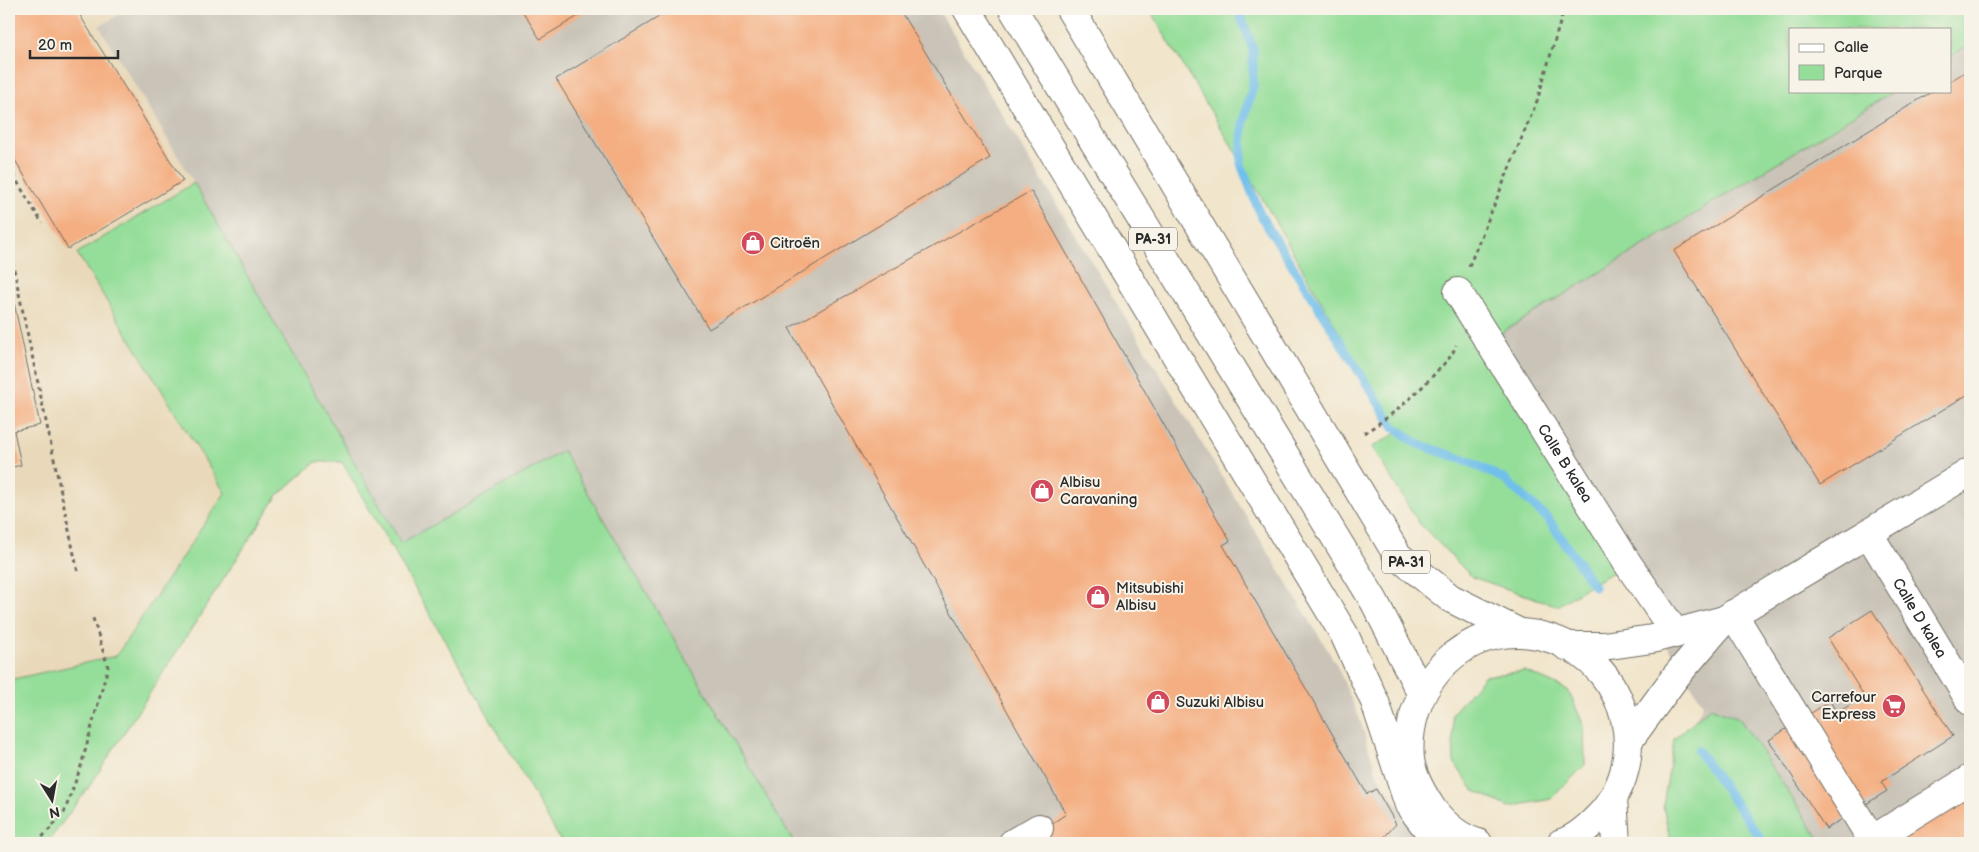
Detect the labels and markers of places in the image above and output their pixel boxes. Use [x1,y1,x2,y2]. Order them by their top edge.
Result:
shop icon: Citroën [740,230,766,256]
place label: Citroën [770,234,820,253]
place label: Albisu Caravaning [1060,473,1137,509]
shop icon: Albisu Caravaning [1029,478,1055,504]
place label: Mitsubishi Albisu [1116,579,1184,615]
shop icon: Mitsubishi Albisu [1085,584,1111,610]
place label: Carrefour Express [1811,688,1877,724]
shop icon: Suzuki Albisu [1145,689,1171,715]
place label: Suzuki Albisu [1176,693,1264,712]
supermarket icon: Carrefour Express [1881,693,1907,719]

